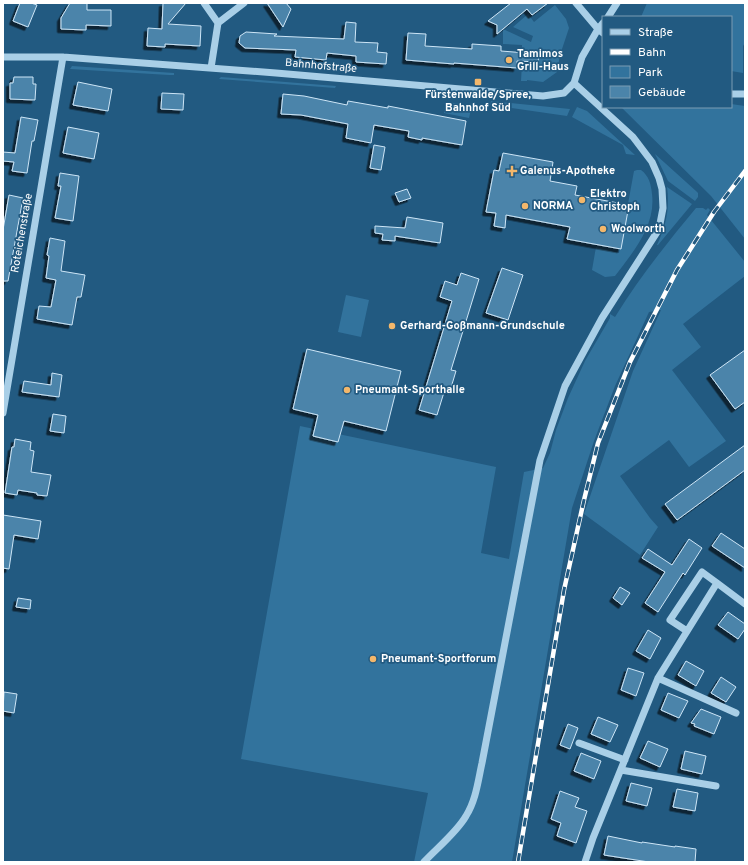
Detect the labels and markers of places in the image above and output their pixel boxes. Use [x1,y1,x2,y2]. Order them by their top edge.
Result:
place label: Tamimos Grill-Haus [517,47,569,74]
marker: Tamimos Grill-Haus [504,55,514,65]
marker: Fürstenwalde/Spree, Bahnhof Süd [473,77,483,87]
place label: Fürstenwalde/Spree, Bahnhof Süd [425,88,531,115]
place label: Galenus-Apotheke [520,164,615,178]
marker: Galenus-Apotheke [507,166,517,176]
place label: Elektro Christoph [590,187,640,214]
marker: Elektro Christoph [577,195,587,205]
place label: NORMA [533,199,573,213]
marker: NORMA [520,201,530,211]
place label: Woolworth [611,222,665,236]
marker: Woolworth [598,224,608,234]
place label: Gerhard-Goßmann-Grundschule [400,319,565,333]
marker: Gerhard-Goßmann-Grundschule [387,321,397,331]
place label: Pneumant-Sporthalle [355,383,465,397]
marker: Pneumant-Sporthalle [342,385,352,395]
place label: Pneumant-Sportforum [381,652,496,666]
marker: Pneumant-Sportforum [368,654,378,664]

